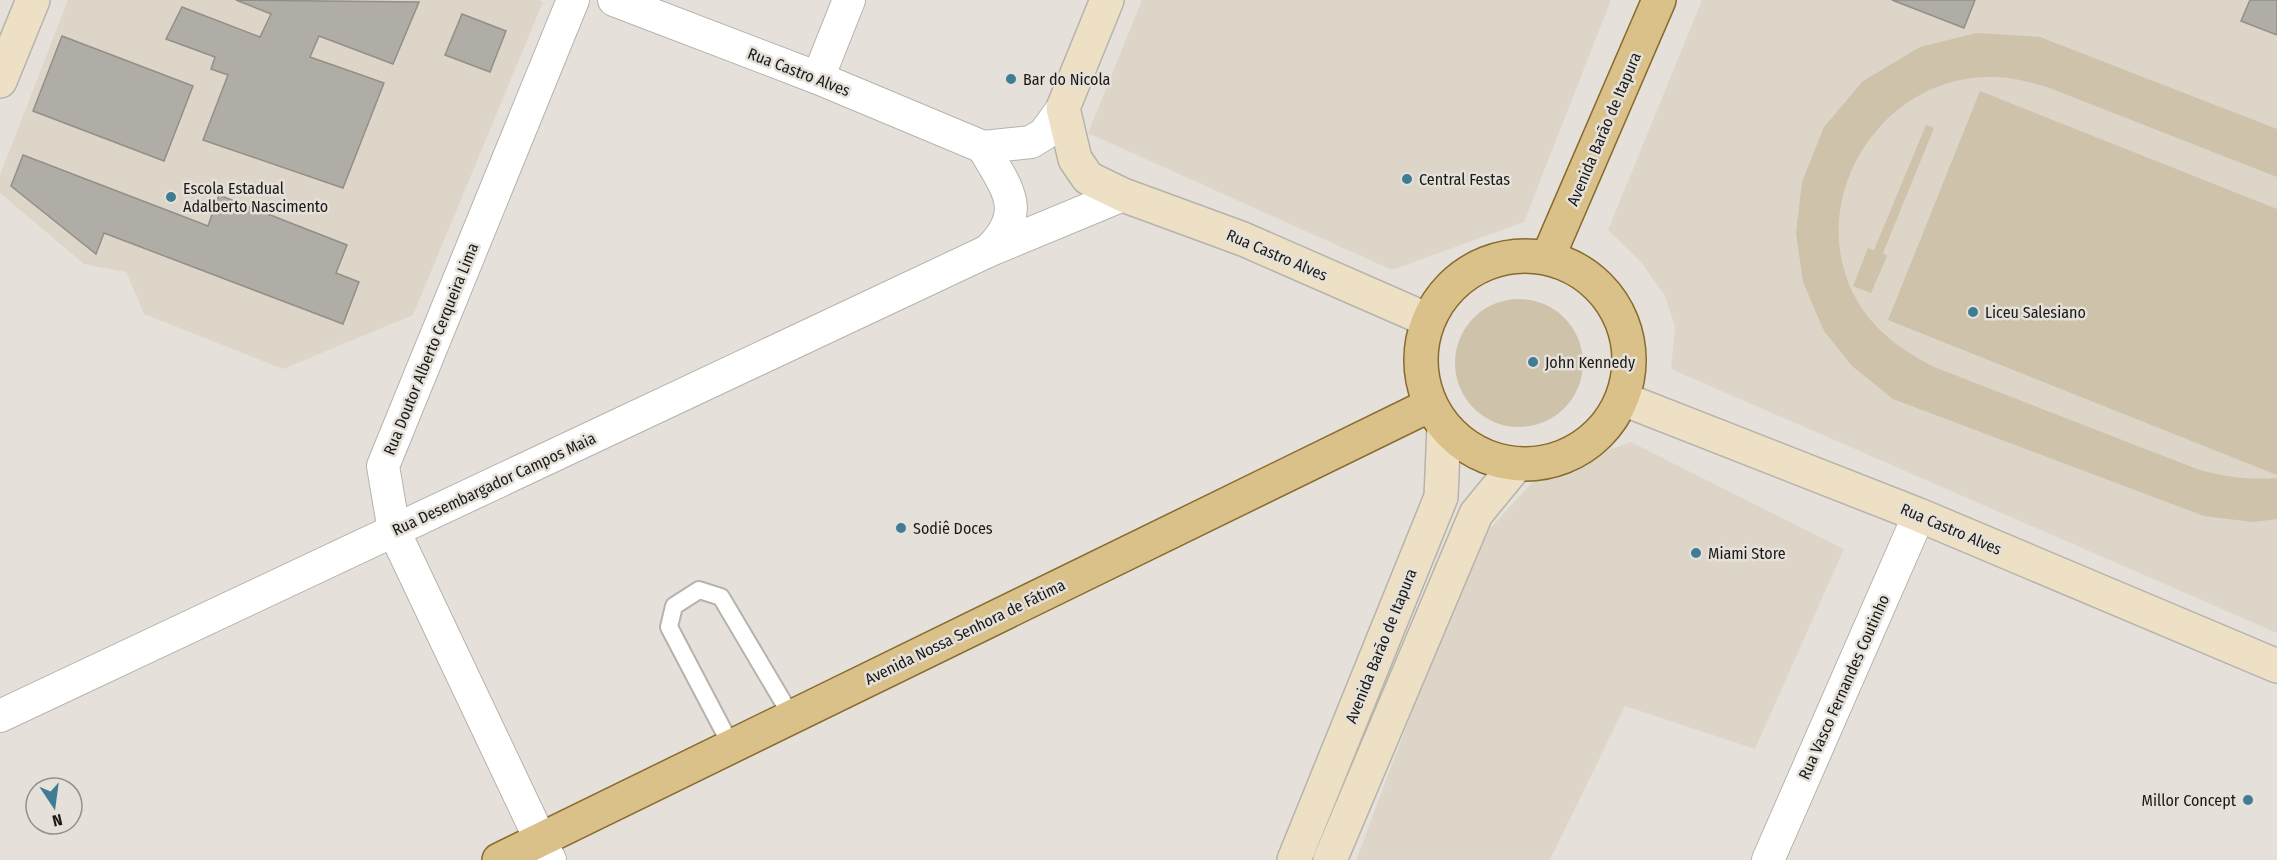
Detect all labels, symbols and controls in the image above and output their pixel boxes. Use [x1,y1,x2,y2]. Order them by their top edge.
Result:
street label: Rua Castro Alves [745,44,853,100]
street label: Avenida Barão de Itapura [1563,49,1645,209]
place label: Bar do Nicola [1023,70,1111,89]
marker: Bar do Nicola [1004,72,1018,86]
place label: Central Festas [1419,170,1510,189]
marker: Central Festas [1400,172,1414,186]
place label: Escola Estadual Adalberto Nascimento [183,179,328,216]
marker: Escola Estadual Adalberto Nascimento [164,190,178,204]
street label: Rua Castro Alves [1224,225,1331,285]
street label: Rua Doutor Alberto Cerqueira Lima [380,240,482,458]
place label: Liceu Salesiano [1985,303,2086,322]
marker: Liceu Salesiano [1966,305,1980,319]
place label: John Kennedy [1545,353,1636,372]
marker: John Kennedy [1526,355,1540,369]
street label: Rua Desembargador Campos Maia [389,428,599,540]
street label: Rua Castro Alves [1898,499,2005,559]
place label: Sodiê Doces [913,519,993,538]
marker: Sodiê Doces [894,521,908,535]
place label: Miami Store [1708,544,1786,563]
marker: Miami Store [1689,546,1703,560]
street label: Avenida Barão de Itapura [1341,566,1421,726]
street label: Avenida Nossa Senhora de Fátima [862,575,1068,689]
street label: Rua Vasco Fernandes Coutinho [1795,592,1893,782]
north arrow [24,776,84,836]
place label: Millor Concept [2142,791,2237,810]
marker: Millor Concept [2241,793,2255,807]
text: N [50,810,64,830]

